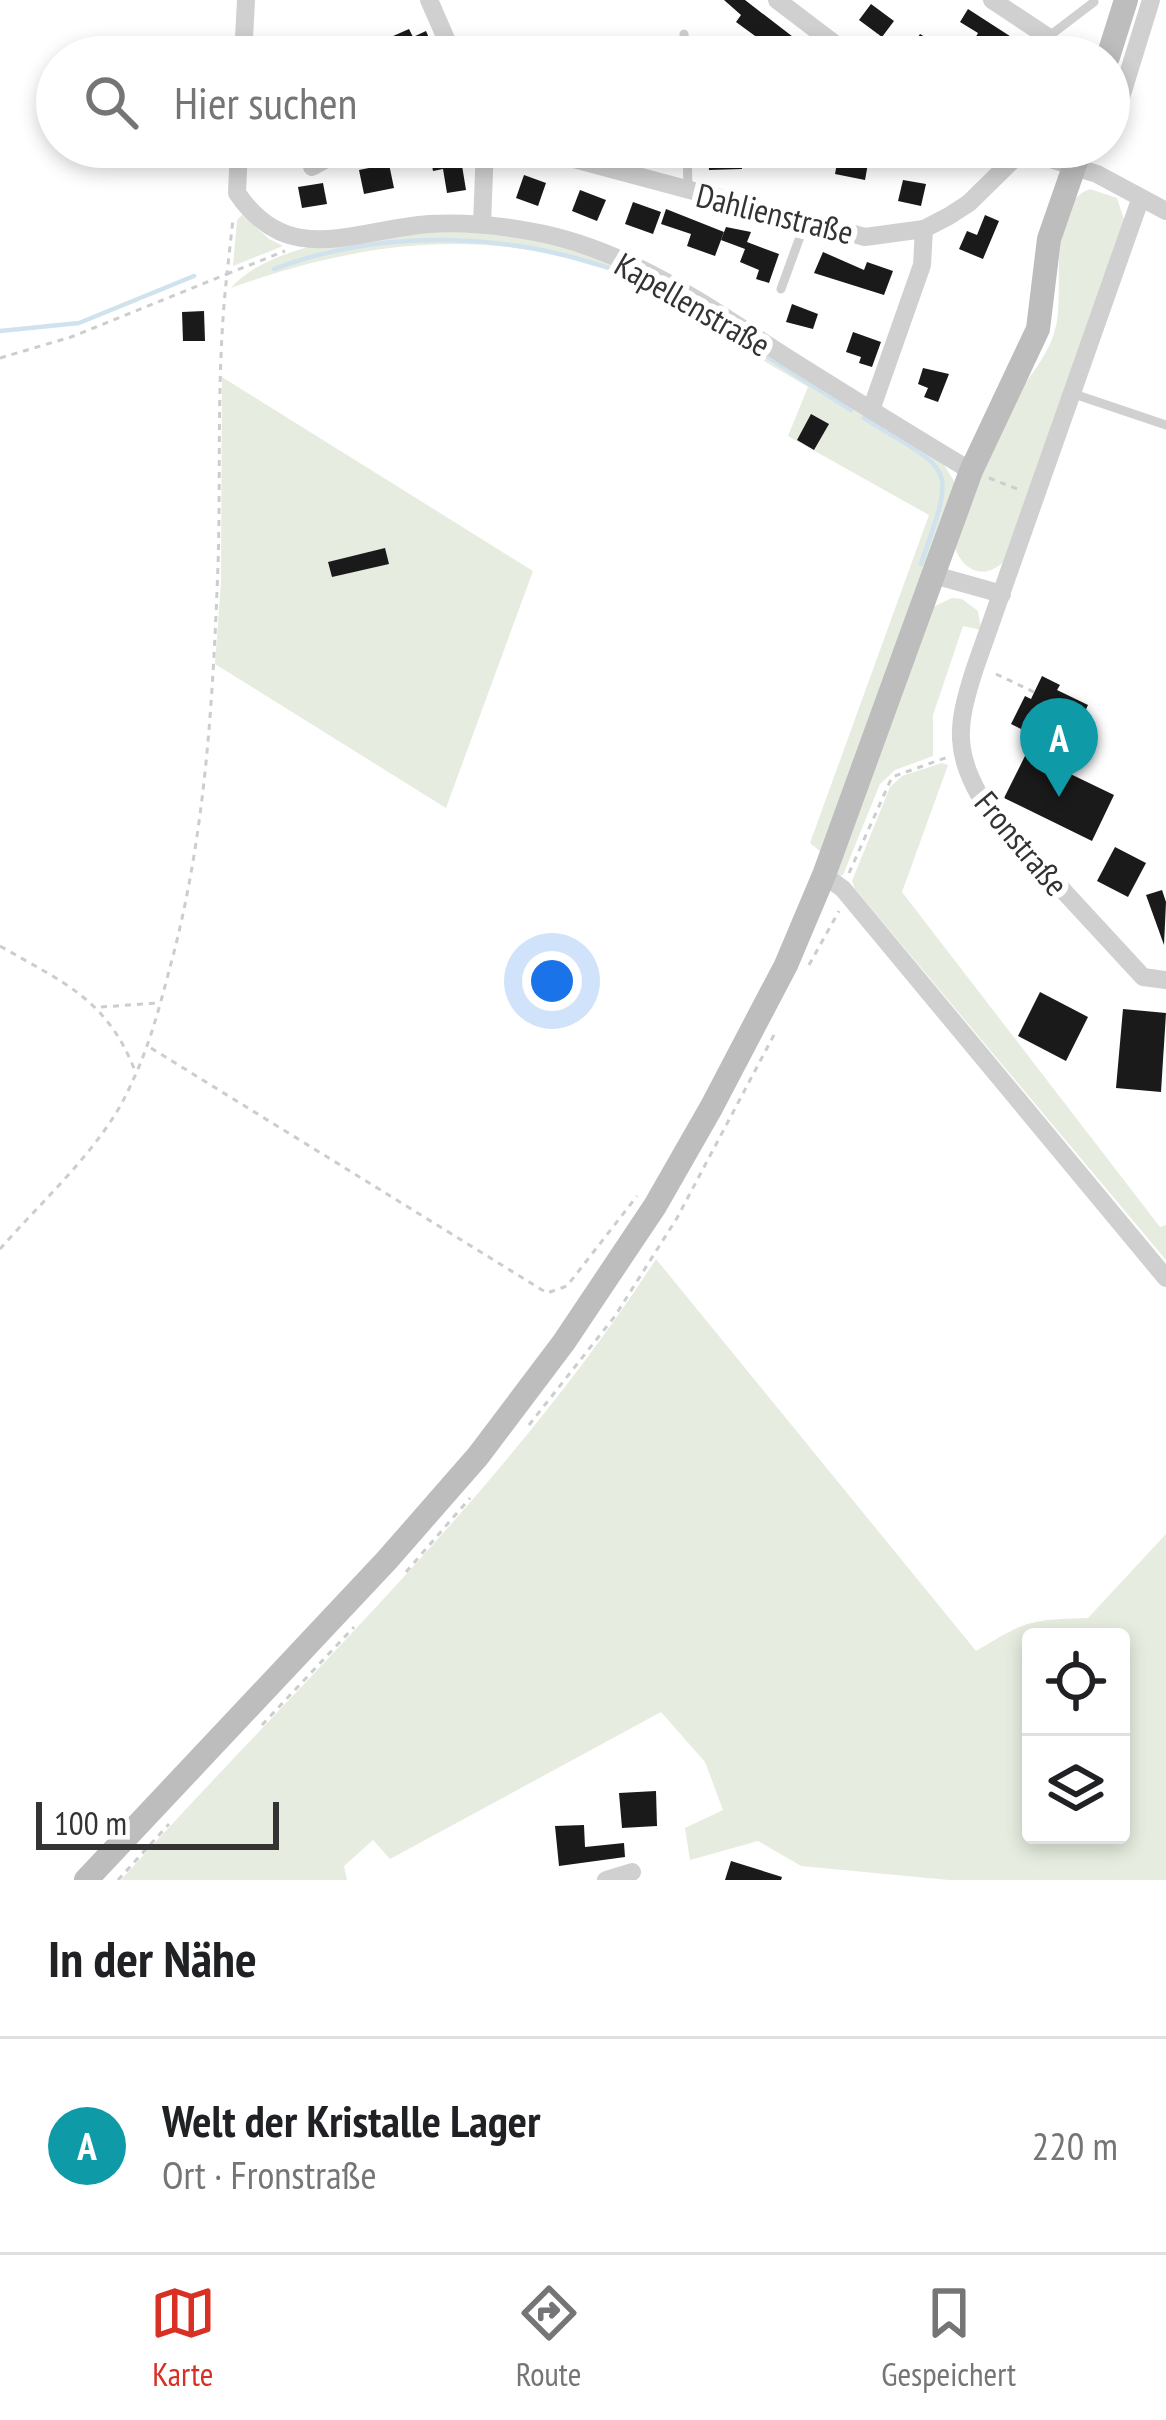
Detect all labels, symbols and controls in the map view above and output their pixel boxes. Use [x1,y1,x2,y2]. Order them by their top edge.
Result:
search box [36,36,1130,168]
icon: search [78,69,144,135]
text: Hier suchen [174,73,357,131]
street label: Dahlienstraße [692,173,858,253]
street label: Kapellenstraße [608,242,778,366]
pin: A [1020,698,1098,797]
street label: Fronstraße [966,782,1078,904]
your location [522,951,582,1011]
map controls [1022,1628,1130,1844]
button: locate [1022,1628,1130,1736]
button: layers [1022,1736,1130,1844]
scale bar [36,1796,279,1849]
text: 100 m [54,1801,127,1844]
text: In der Nähe [48,1925,257,1991]
text: Welt der Kristalle Lager [162,2091,540,2149]
text: A [77,2120,97,2171]
text: 220 m [1032,2120,1118,2171]
text: Ort · Fronstraße [162,2149,377,2200]
tab: Karte [150,2280,216,2395]
tab: Route [516,2280,582,2395]
tab: Gespeichert [881,2280,1016,2395]

